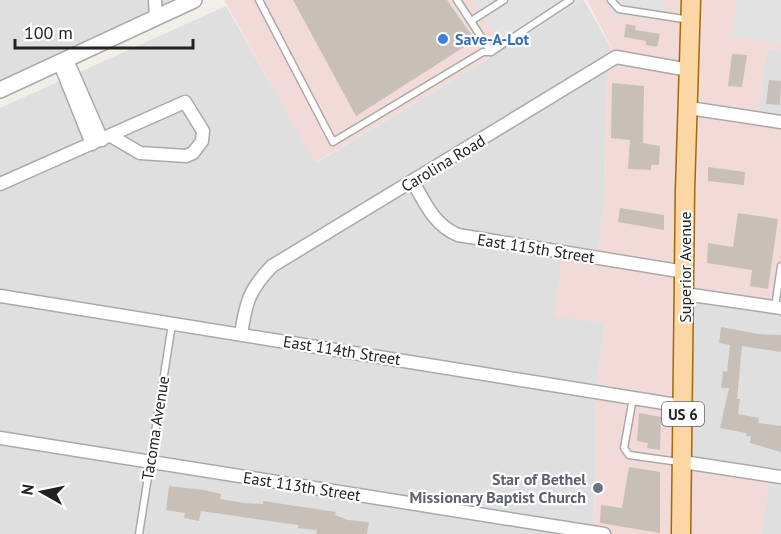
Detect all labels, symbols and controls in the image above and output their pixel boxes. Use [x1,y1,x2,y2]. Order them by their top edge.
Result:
scale bar [15,12,194,50]
text: 100 m [24,21,73,44]
place label: Save-A-Lot [455,29,530,49]
marker: Save-A-Lot [436,32,450,46]
street label: Carolina Road [397,130,489,196]
street label: Superior Avenue [675,211,695,323]
street label: East 115th Street [476,229,597,267]
street label: East 114th Street [282,331,403,369]
street label: Tacoma Avenue [137,374,173,482]
road number: US 6 [662,402,704,426]
north arrow [12,462,72,522]
street label: East 113th Street [242,467,363,505]
place label: Star of Bethel Missionary Baptist Church [409,469,586,507]
marker: Star of Bethel Missionary Baptist Church [591,481,605,495]
text: N [16,483,38,496]

